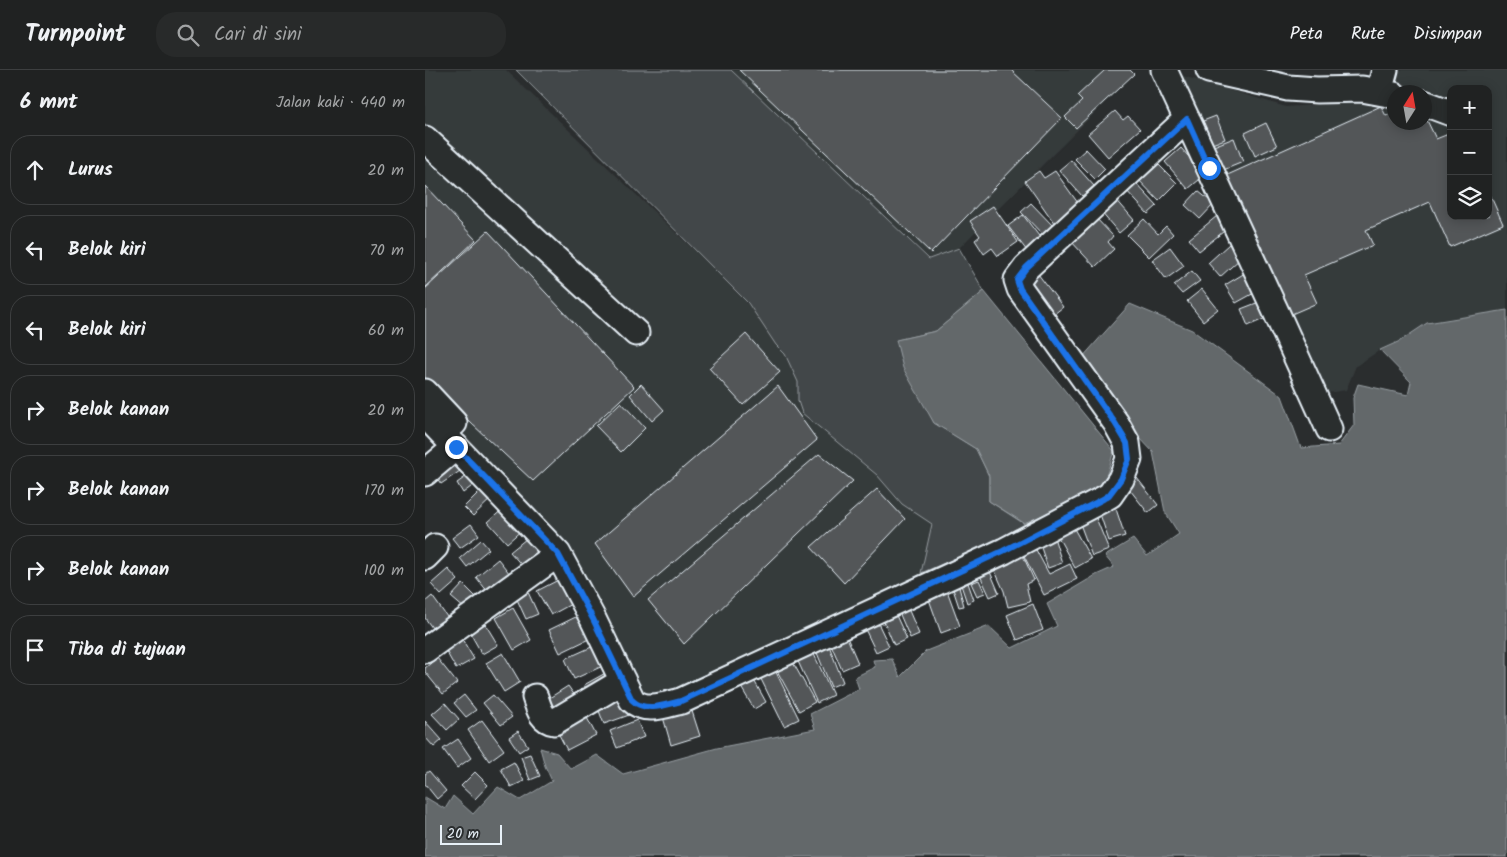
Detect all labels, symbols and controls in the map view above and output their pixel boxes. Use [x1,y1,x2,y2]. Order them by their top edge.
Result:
search box [156,12,506,57]
text: Turnpoint [25,15,126,54]
text: Cari di sini [214,20,302,50]
text: Peta [1290,20,1323,49]
text: Rute [1351,20,1385,49]
text: Disimpan [1413,20,1482,49]
icon: search [174,21,202,49]
north arrow [1387,85,1432,130]
map controls [1447,85,1492,220]
button: + [1447,85,1492,130]
text: 6 mnt [20,86,78,119]
text: Jalan kaki · 440 m [276,90,405,115]
button: − [1447,130,1492,175]
text: Lurus [68,155,113,185]
icon: ahead [21,156,49,184]
route start [1198,157,1221,180]
text: 20 m [368,158,404,183]
button: layers [1447,175,1492,220]
text: Belok kiri [68,235,146,265]
icon: left [21,236,49,264]
text: 70 m [369,238,404,263]
text: Belok kiri [68,315,146,345]
icon: left [21,316,49,344]
text: 60 m [368,318,404,343]
text: Belok kanan [68,395,169,425]
icon: right [21,396,49,424]
text: 20 m [368,398,404,423]
route end [445,436,468,459]
text: Belok kanan [68,475,169,505]
icon: right [21,476,49,504]
text: 170 m [364,478,404,503]
text: Belok kanan [68,555,169,585]
icon: right [21,556,49,584]
text: 100 m [364,558,404,583]
text: Tiba di tujuan [68,635,186,665]
icon: arrive [21,636,49,664]
scale bar [440,822,503,845]
text: 20 m [447,823,479,845]

